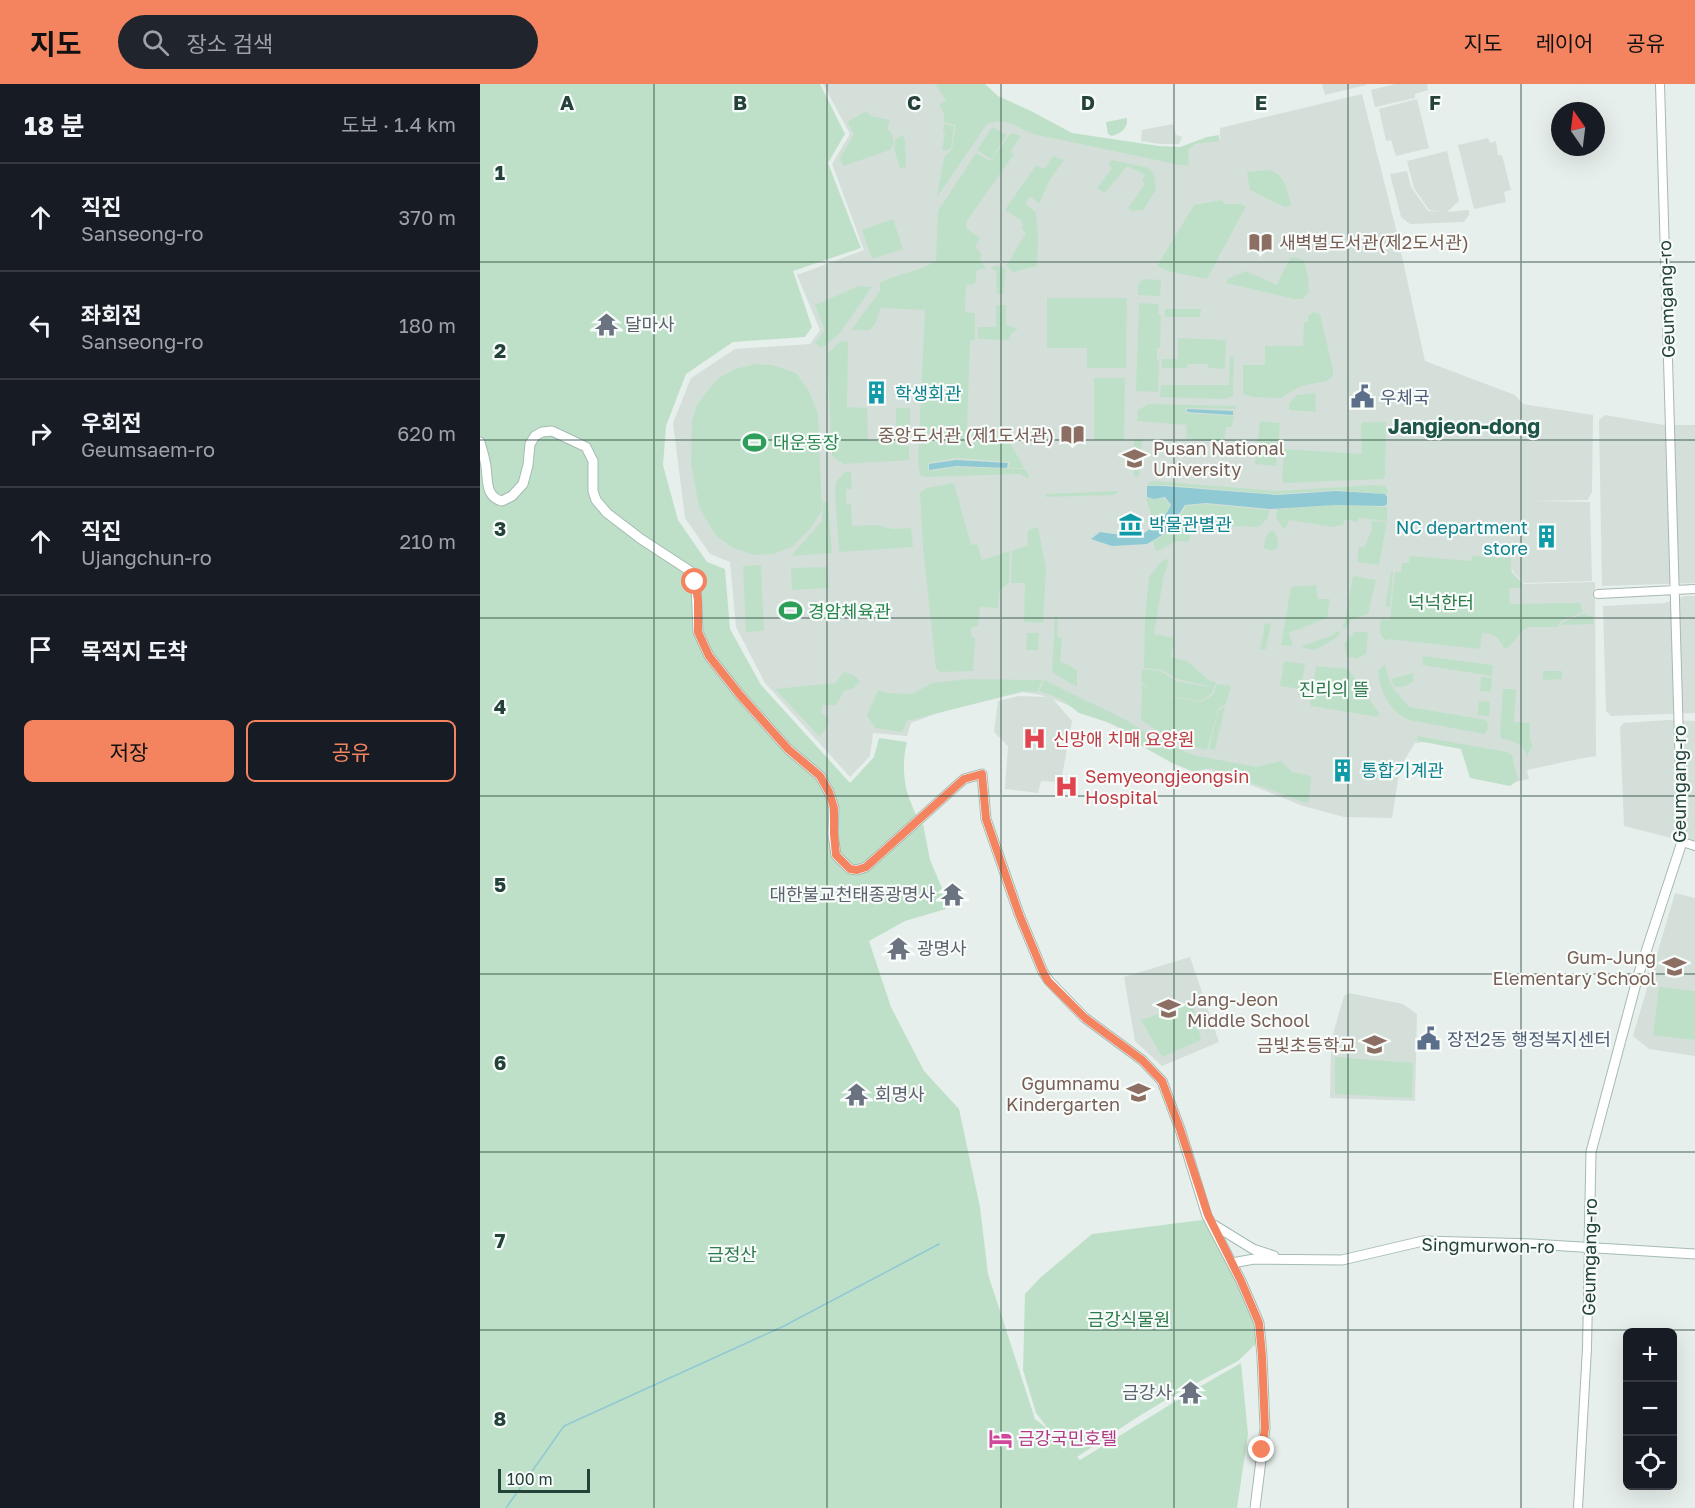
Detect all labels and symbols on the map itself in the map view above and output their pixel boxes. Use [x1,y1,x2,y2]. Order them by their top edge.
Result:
text: A [560,90,574,114]
text: B [733,90,747,114]
text: C [907,90,921,114]
text: D [1081,90,1095,114]
text: E [1255,90,1267,114]
text: F [1429,90,1441,114]
north arrow [1551,102,1605,156]
text: 1 [495,160,505,184]
library icon: 새벽벌도서관(제2도서관) [1248,229,1274,255]
place label: 새벽벌도서관(제2도서관) [1279,231,1469,253]
street label: Geumgang-ro [1653,240,1679,358]
temple icon: 달마사 [594,311,620,337]
place label: 달마사 [625,313,675,335]
text: 2 [494,338,506,362]
building icon: 학생회관 [864,380,890,406]
place label: 학생회관 [895,382,962,404]
public building icon: 우체국 [1349,384,1375,410]
place label: 우체국 [1380,386,1430,408]
district label: Jangjeon-dong [1388,413,1540,439]
library icon: 중앙도서관 (제1도서관) [1059,422,1085,448]
place label: 중앙도서관 (제1도서관) [878,424,1054,446]
sports icon: 대운동장 [742,429,768,455]
place label: 대운동장 [773,431,839,453]
place label: Pusan National University [1153,437,1285,480]
school or university icon: Pusan National University [1122,445,1148,471]
museum icon: 박물관별관 [1118,511,1144,537]
place label: 박물관별관 [1149,513,1232,535]
text: 3 [494,516,506,540]
place label: NC department store [1396,516,1528,559]
building icon: NC department store [1533,524,1559,550]
route start [681,568,707,594]
park label: 넉넉한터 [1408,591,1474,613]
sports icon: 경암체육관 [777,598,803,624]
place label: 경암체육관 [808,600,891,622]
park label: 진리의 뜰 [1299,678,1369,700]
text: 4 [494,694,506,718]
street label: Geumgang-ro [1668,725,1690,843]
hospital icon: 신망애 치매 요양원 [1022,726,1048,752]
place label: 신망애 치매 요양원 [1053,728,1194,750]
building icon: 통합기계관 [1330,757,1356,783]
place label: 통합기계관 [1361,759,1444,781]
place label: Semyeongjeongsin Hospital [1085,765,1249,808]
hospital icon: Semyeongjeongsin Hospital [1054,773,1080,799]
text: 5 [494,872,506,896]
temple icon: 대한불교천태종광명사 [940,881,966,907]
place label: 대한불교천태종광명사 [769,883,935,905]
temple icon: 광명사 [886,935,912,961]
place label: 광명사 [917,937,967,959]
place label: Gum-Jung Elementary School [1492,946,1656,989]
school or university icon: Gum-Jung Elementary School [1661,954,1687,980]
place label: Jang-Jeon Middle School [1187,988,1310,1031]
school or university icon: Jang-Jeon Middle School [1156,996,1182,1022]
public building icon: 장전2동 행정복지센터 [1416,1026,1442,1052]
place label: 장전2동 행정복지센터 [1447,1028,1611,1050]
school or university icon: 금빛초등학교 [1361,1032,1387,1058]
place label: 금빛초등학교 [1257,1034,1356,1056]
text: 6 [494,1050,506,1074]
place label: Ggumnamu Kindergarten [1006,1072,1120,1115]
school or university icon: Ggumnamu Kindergarten [1125,1080,1151,1106]
temple icon: 회명사 [844,1081,870,1107]
place label: 회명사 [875,1083,925,1105]
street label: Geumgang-ro [1577,1198,1601,1316]
text: 7 [495,1228,506,1252]
street label: Singmurwon-ro [1421,1233,1555,1257]
park label: 금정산 [707,1243,757,1265]
park label: 금강식물원 [1088,1308,1170,1330]
temple icon: 금강사 [1177,1379,1203,1405]
place label: 금강사 [1122,1381,1172,1403]
text: 8 [494,1406,506,1430]
hotel icon: 금강국민호텔 [987,1425,1013,1451]
place label: 금강국민호텔 [1018,1427,1117,1449]
route end [1248,1436,1274,1462]
scale bar [498,1466,590,1494]

